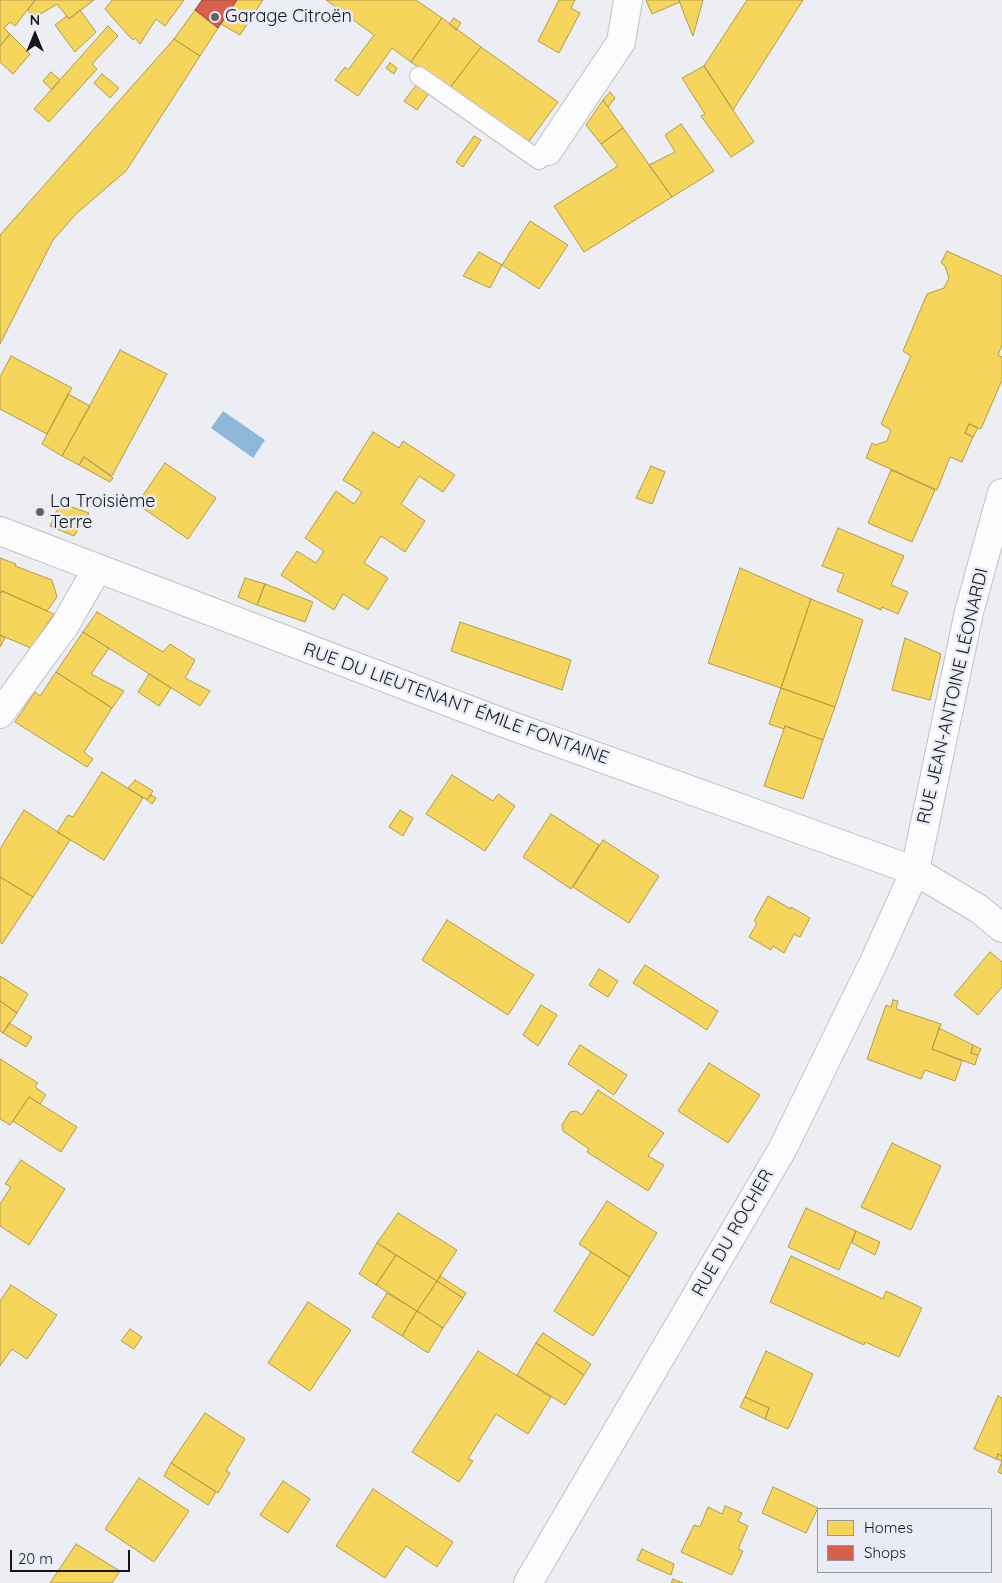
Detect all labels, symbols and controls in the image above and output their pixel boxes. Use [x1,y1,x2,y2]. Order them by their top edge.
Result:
place label: Garage Citroën [225,6,352,28]
north arrow [10,10,60,60]
text: N [30,11,40,29]
marker: Garage Citroën [209,11,221,23]
place label: La Troisième Terre [50,491,155,534]
marker: La Troisième Terre [34,506,46,518]
street label: RUE JEAN-ANTOINE LÉONARDI [913,566,993,826]
street label: RUE DU LIEUTENANT ÉMILE FONTAINE [300,639,612,769]
street label: RUE DU ROCHER [688,1166,778,1300]
legend [817,1508,992,1573]
text: Homes [864,1518,913,1537]
scale bar [12,1540,132,1572]
text: Shops [864,1543,906,1562]
text: 20 m [18,1549,53,1568]

